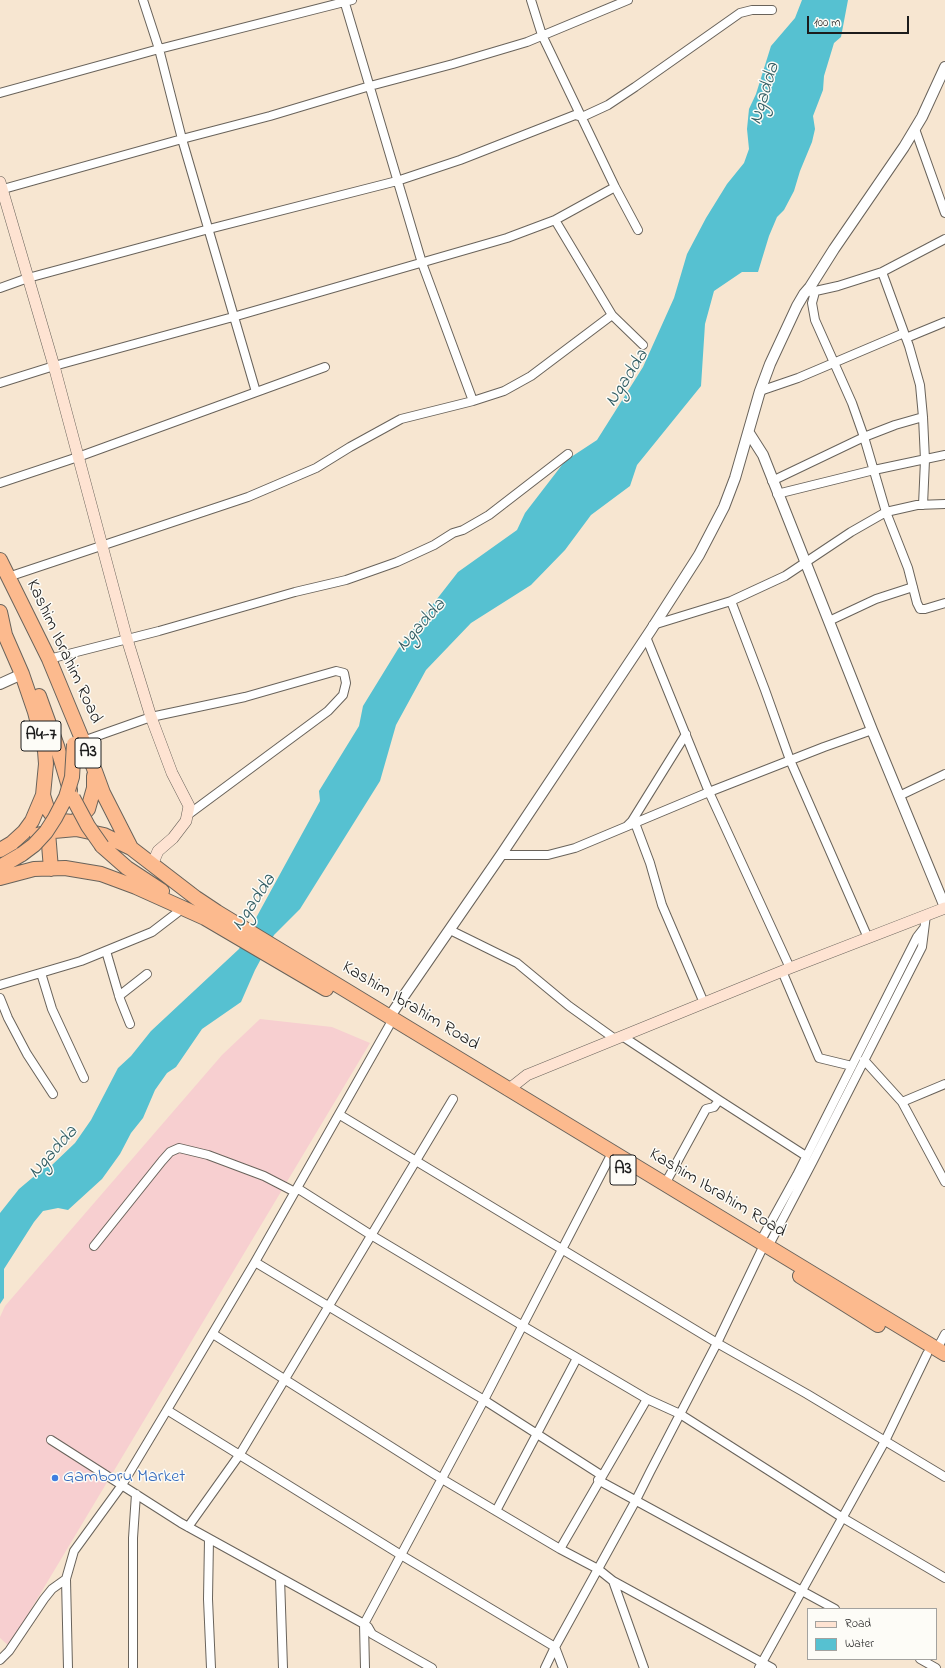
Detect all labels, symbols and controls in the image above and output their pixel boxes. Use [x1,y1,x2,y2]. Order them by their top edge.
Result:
scale bar [809,8,911,34]
text: 100 m [814,14,841,32]
water label: Ngadda [746,60,786,128]
water label: Ngadda [601,346,655,412]
street label: Kashim Ibrahim Road [20,577,106,727]
water label: Ngadda [392,595,452,657]
road number: A4-7 [21,721,61,751]
road number: A3 [75,738,101,768]
water label: Ngadda [228,870,282,936]
street label: Kashim Ibrahim Road [337,957,483,1057]
water label: Ngadda [24,1122,84,1184]
street label: Kashim Ibrahim Road [644,1144,790,1244]
road number: A3 [610,1155,636,1185]
place label: Gamboru Market [63,1467,185,1489]
marker: Gamboru Market [50,1473,60,1483]
legend [807,1608,937,1660]
text: Road [845,1615,871,1633]
text: Water [845,1635,874,1653]

